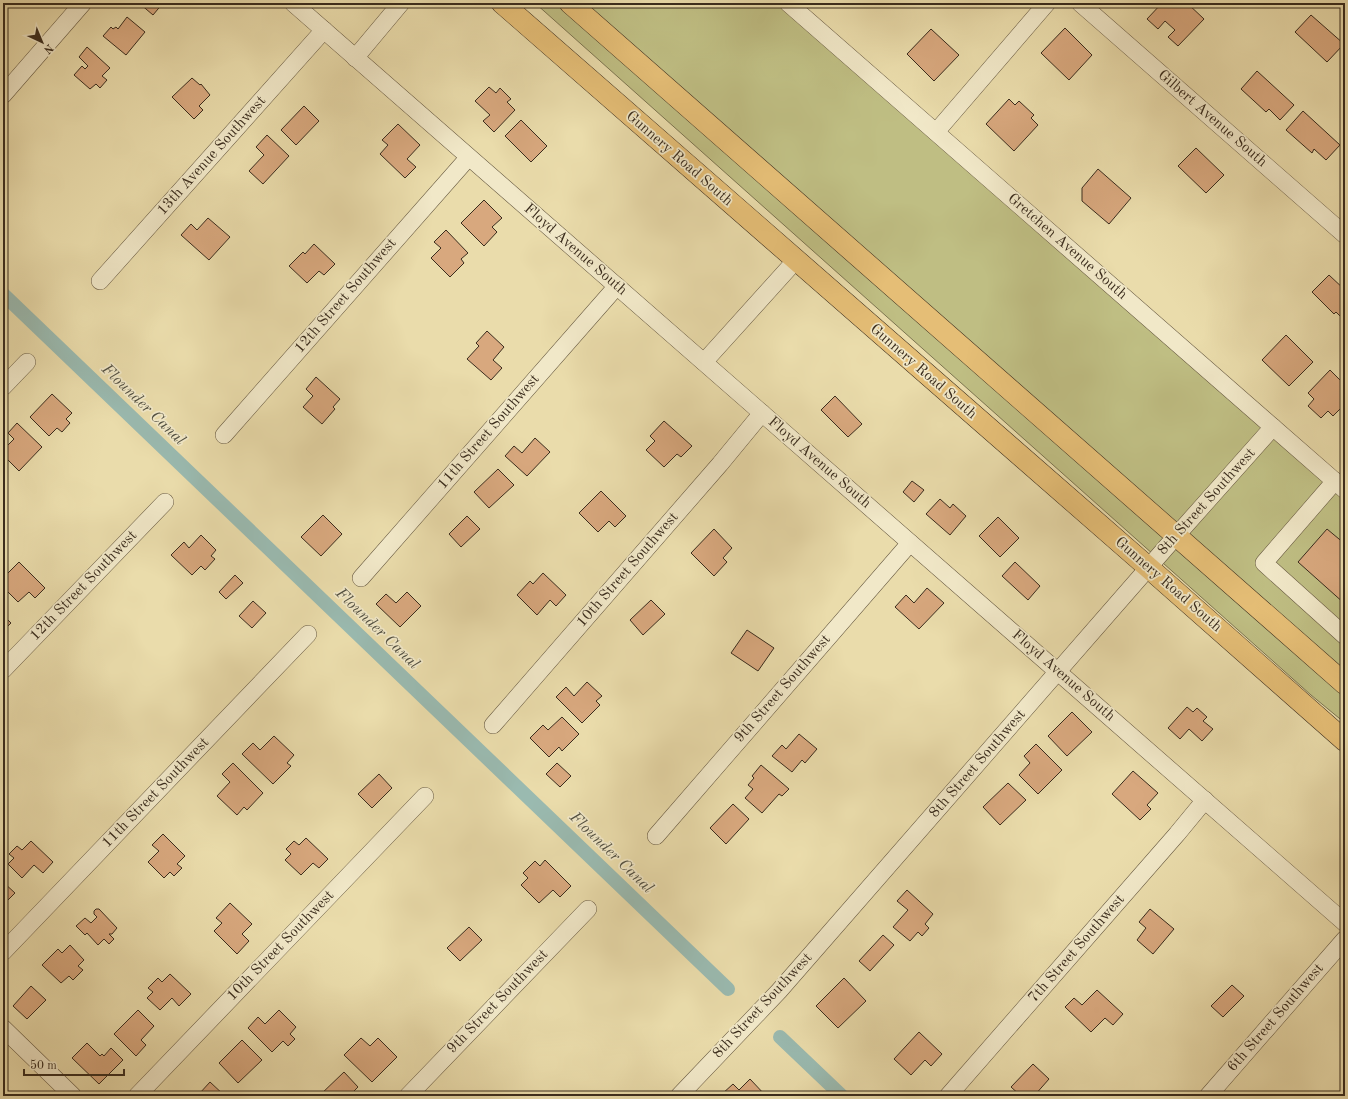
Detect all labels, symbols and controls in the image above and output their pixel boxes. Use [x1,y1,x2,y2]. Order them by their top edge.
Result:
north arrow [22,22,62,62]
text: N [41,41,55,55]
street label: Gilbert Avenue South [1155,68,1269,170]
street label: 13th Avenue Southwest [155,94,269,218]
street label: Gunnery Road South [623,109,735,209]
street label: Gretchen Avenue South [1004,191,1130,303]
street label: Floyd Avenue South [521,201,629,299]
street label: 12th Street Southwest [292,236,400,356]
street label: Gunnery Road South [867,322,979,422]
water label: Flounder Canal [97,361,188,449]
street label: 11th Street Southwest [435,372,543,492]
street label: Floyd Avenue South [765,414,873,512]
street label: 8th Street Southwest [1155,446,1259,558]
street label: 10th Street Southwest [574,510,682,630]
street label: 12th Street Southwest [28,528,140,644]
street label: Gunnery Road South [1112,535,1224,635]
water label: Flounder Canal [331,585,422,673]
street label: Floyd Avenue South [1009,627,1117,725]
street label: 9th Street Southwest [732,632,834,746]
street label: 8th Street Southwest [927,707,1029,821]
street label: 11th Street Southwest [100,735,212,851]
water label: Flounder Canal [565,809,656,897]
street label: 10th Street Southwest [225,888,337,1004]
street label: 7th Street Southwest [1026,892,1128,1006]
street label: 9th Street Southwest [445,947,551,1057]
street label: 8th Street Southwest [710,950,816,1062]
street label: 6th Street Southwest [1225,961,1327,1075]
scale bar [24,1051,124,1077]
text: 50 m [30,1059,57,1072]

